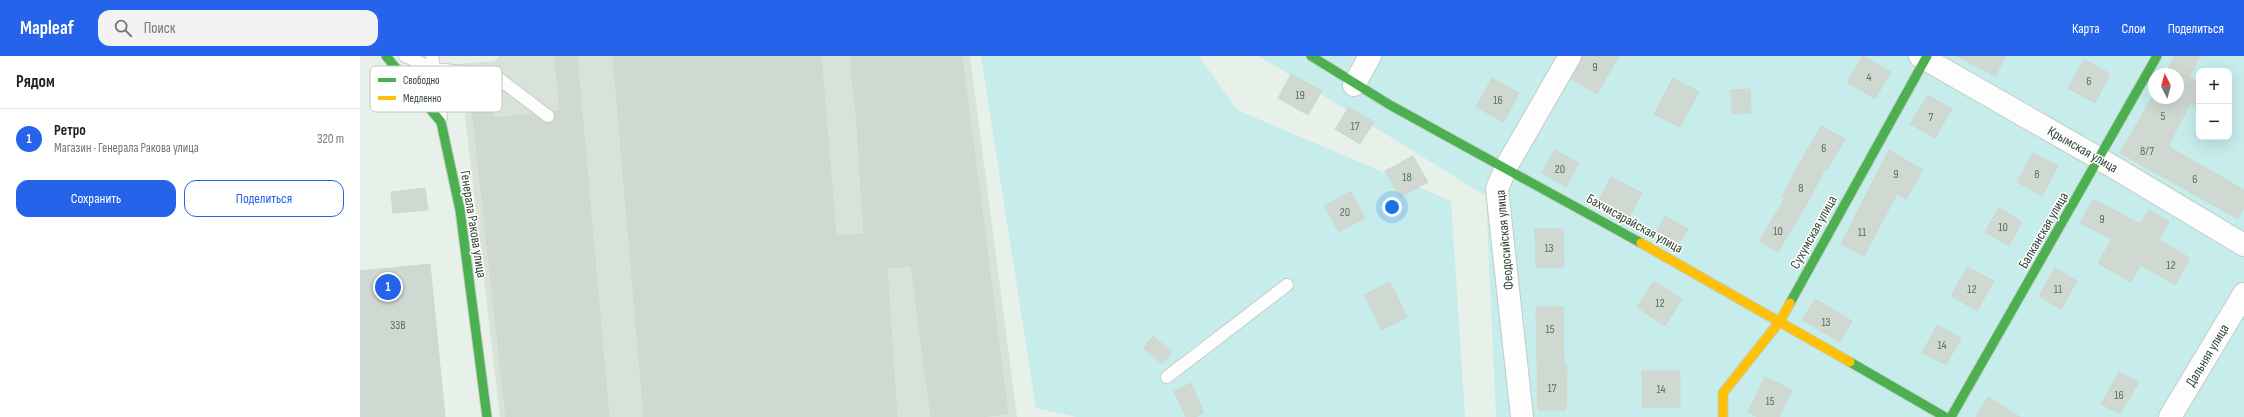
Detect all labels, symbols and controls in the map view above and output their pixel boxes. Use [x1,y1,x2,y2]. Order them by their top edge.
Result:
search box [98,10,378,46]
text: Mapleaf [20,17,74,40]
icon: search [112,17,134,39]
text: Поиск [144,19,175,38]
text: Карта [2072,20,2100,37]
text: Слои [2122,20,2146,37]
text: Поделиться [2168,20,2224,37]
house number: 9 [1592,60,1598,75]
legend [370,66,502,112]
north arrow [2148,68,2184,104]
map controls [2196,68,2232,140]
button: + [2196,68,2232,104]
house number: 4 [1866,70,1872,85]
text: Рядом [16,72,55,92]
text: Свободно [403,74,440,87]
house number: 6 [2086,74,2092,89]
house number: 19 [1295,88,1305,103]
text: Медленно [403,92,442,105]
house number: 16 [1493,93,1503,108]
button: − [2196,104,2232,140]
house number: 5 [2161,109,2166,124]
house number: 7 [1929,110,1934,125]
house number: 17 [1351,119,1360,134]
text: Ретро [54,121,86,140]
street label: Крымская улица [2045,123,2121,176]
text: 1 [26,131,32,147]
text: 320 m [317,131,344,147]
text: Магазин · Генерала Ракова улица [54,140,199,156]
house number: 6 [1821,141,1827,156]
house number: 8/7 [2140,144,2154,159]
house number: 20 [1555,162,1565,177]
house number: 9 [1893,167,1899,182]
house number: 8 [2034,167,2040,182]
street label: Генерала Ракова улица [457,169,490,279]
house number: 18 [1402,170,1412,185]
house number: 6 [2192,172,2198,187]
button: Сохранить [16,180,176,217]
button: Поделиться [184,180,344,217]
house number: 8 [1798,181,1804,196]
street label: Феодосийская улица [1492,189,1517,291]
street label: Балканская улица [2015,189,2072,271]
street label: Бахчисарайская улица [1584,190,1686,257]
street label: Сухумская улица [1786,193,1841,272]
your location [1382,197,1402,217]
house number: 20 [1340,205,1350,220]
house number: 9 [2099,212,2105,227]
house number: 10 [1998,220,2008,235]
house number: 10 [1773,224,1783,239]
house number: 11 [1858,225,1867,240]
house number: 13 [1544,241,1554,256]
house number: 12 [2166,258,2176,273]
pin: 1 [375,272,401,302]
house number: 12 [1967,282,1977,297]
house number: 11 [2054,282,2063,297]
house number: 12 [1655,296,1665,311]
house number: 13 [1821,315,1831,330]
house number: 33В [390,318,406,333]
street label: Дальняя улица [2182,321,2233,390]
house number: 15 [1545,322,1555,337]
house number: 14 [1937,338,1947,353]
house number: 17 [1548,381,1557,396]
house number: 14 [1656,382,1666,397]
house number: 16 [2114,388,2124,403]
house number: 15 [1765,394,1775,409]

